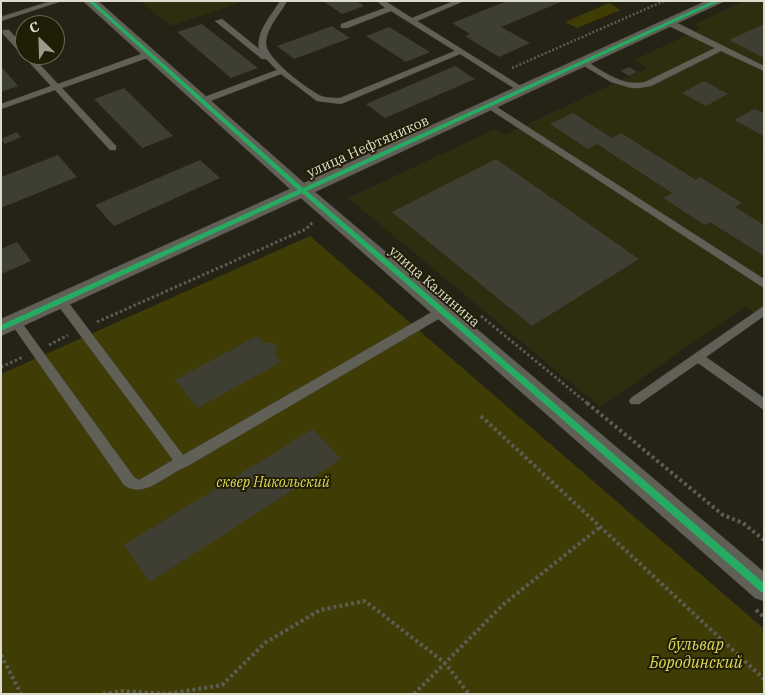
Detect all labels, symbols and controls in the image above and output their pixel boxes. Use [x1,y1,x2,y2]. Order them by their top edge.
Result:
north arrow [15,15,65,65]
text: С [26,17,42,37]
street label: улица Нефтяников [304,113,432,181]
street label: улица Калинина [385,243,483,331]
park label: сквер Никольский [216,475,330,491]
park label: бульвар Бородинский [649,635,743,673]

